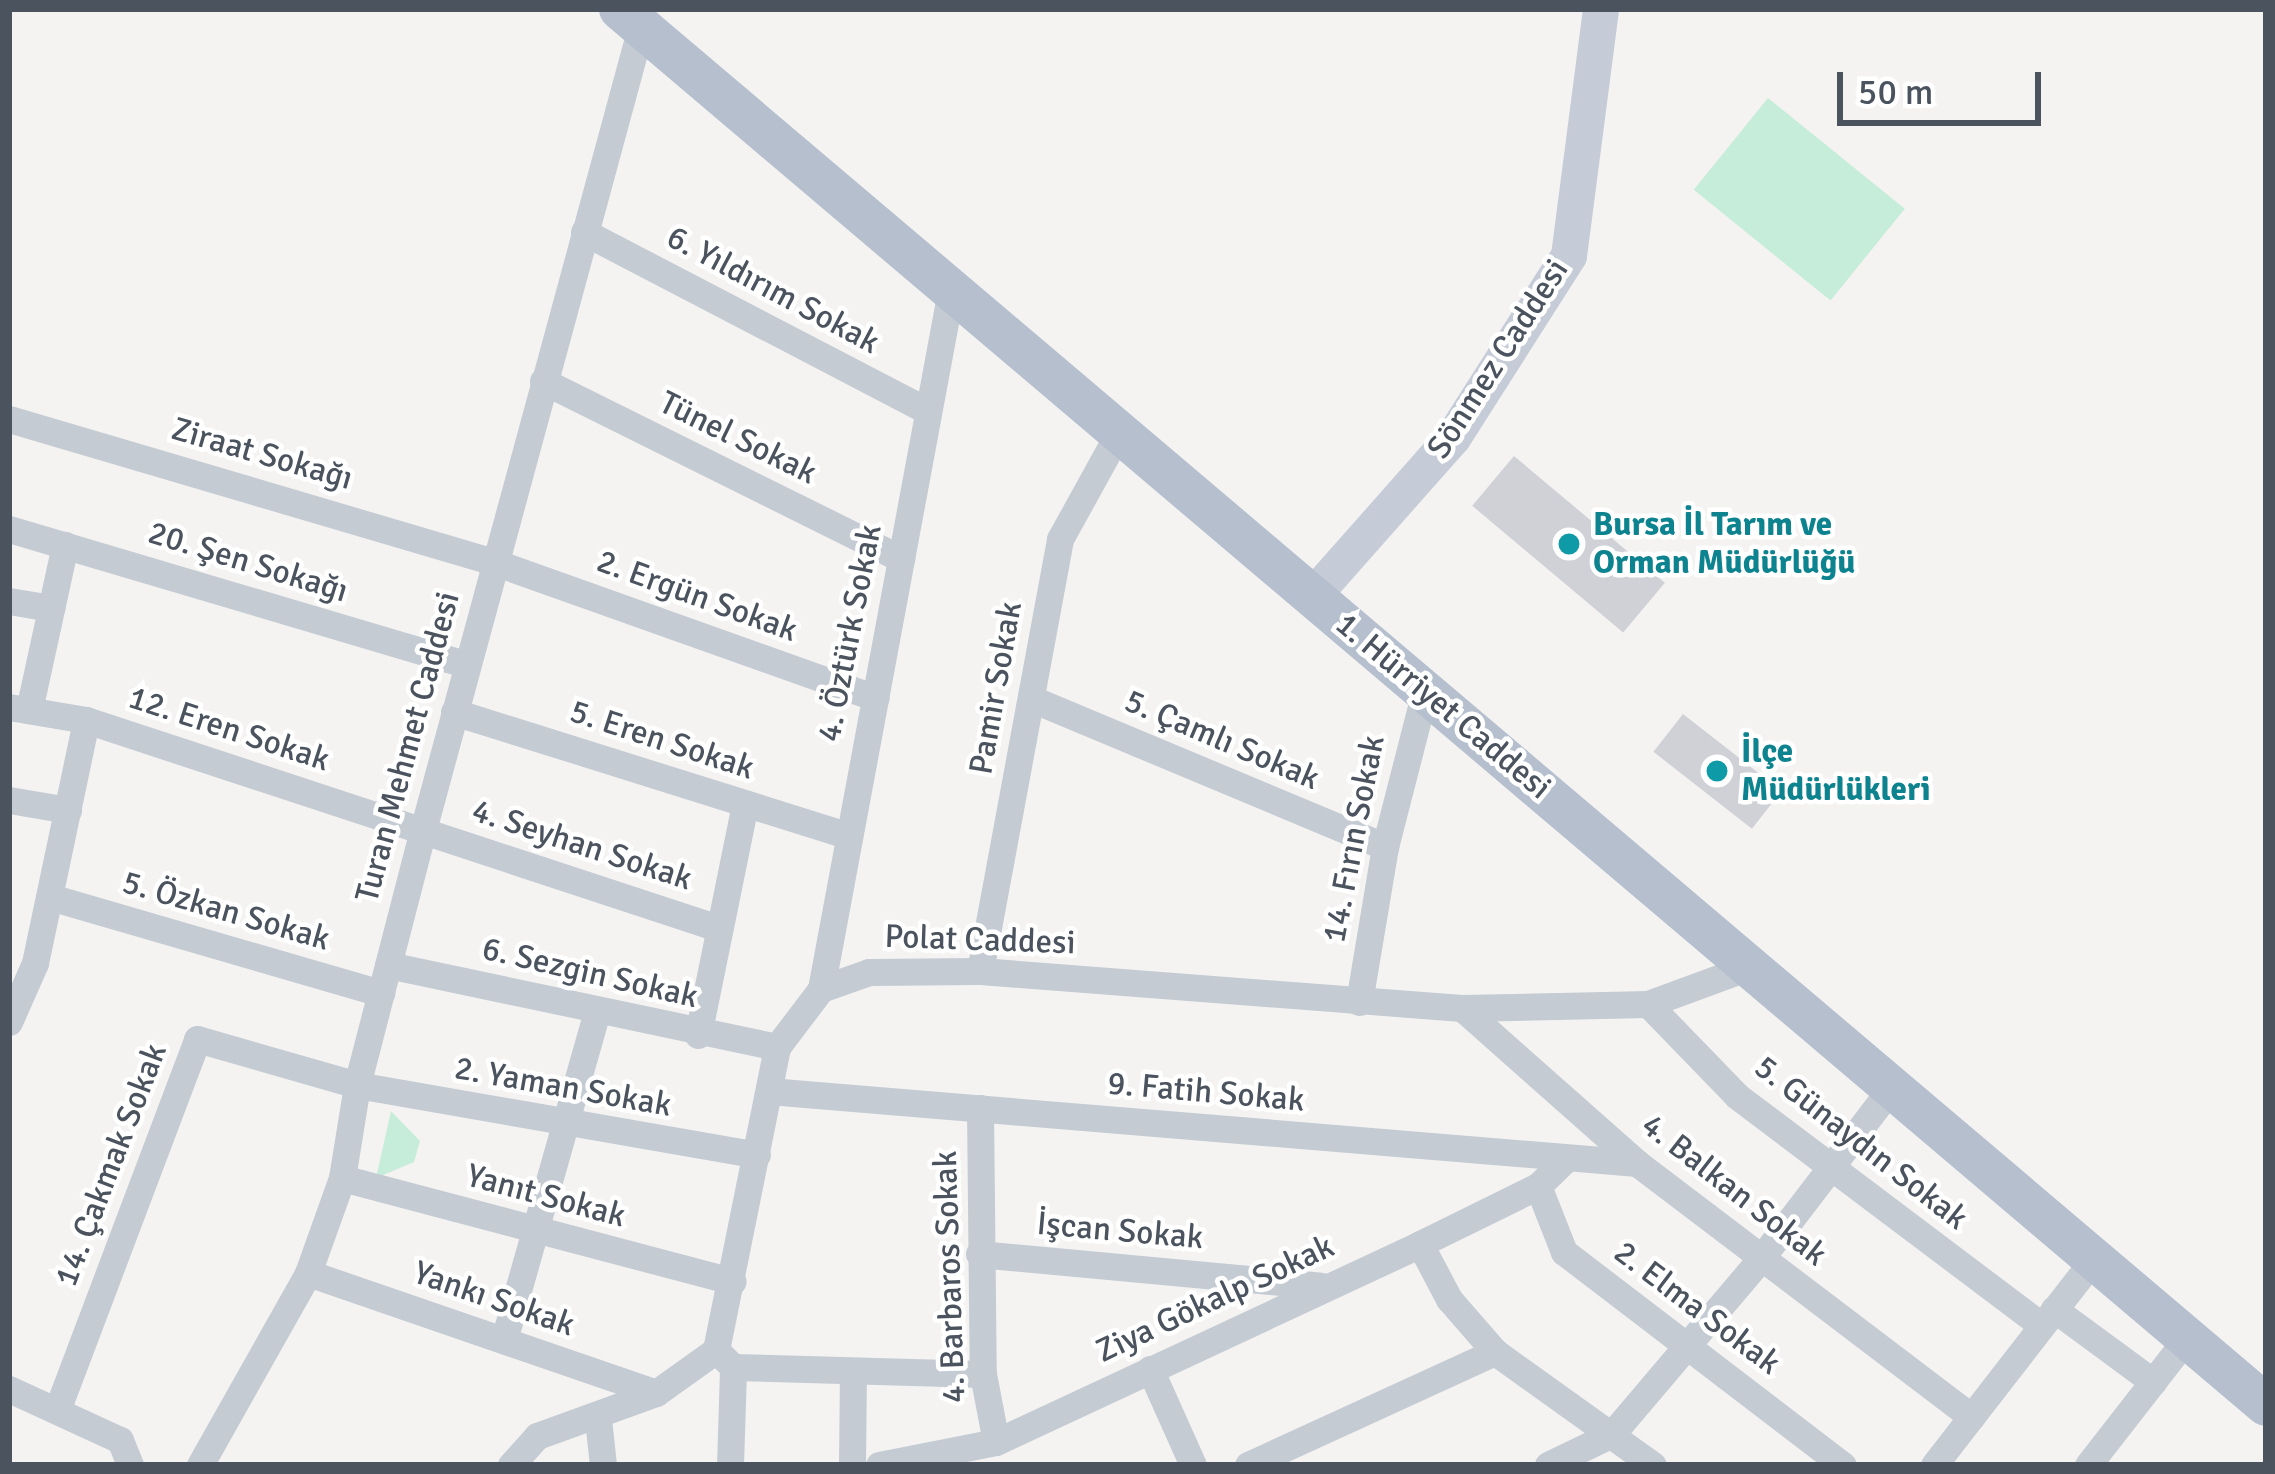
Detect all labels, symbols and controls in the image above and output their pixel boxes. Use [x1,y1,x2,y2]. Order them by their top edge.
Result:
scale bar [1843,48,2047,122]
text: 50 m [1858,70,1934,115]
street label: 6. Yıldırım Sokak [660,217,886,363]
street label: Sönmez Caddesi [1419,252,1577,466]
street label: Tünel Sokak [653,383,823,493]
street label: Ziraat Sokağı [167,409,357,499]
place label: Bursa İl Tarım ve Orman Müdürlüğü [1593,505,1855,583]
street label: 20. Şen Sokağı [143,513,353,611]
street label: 4. Öztürk Sokak [810,521,890,745]
marker: Bursa İl Tarım ve Orman Müdürlüğü [1556,531,1582,557]
street label: 2. Ergün Sokak [591,541,803,651]
street label: Turan Mehmet Caddesi [348,588,468,906]
street label: Pamir Sokak [961,599,1031,777]
street label: 1. Hürriyet Caddesi [1327,604,1559,808]
street label: 12. Eren Sokak [124,678,334,780]
street label: 5. Çamlı Sokak [1119,681,1325,799]
street label: 5. Eren Sokak [565,692,759,788]
street label: 14. Fırın Sokak [1315,732,1393,946]
place label: İlçe Müdürlükleri [1741,732,1930,810]
marker: İlçe Müdürlükleri [1704,758,1730,784]
street label: 4. Seyhan Sokak [467,791,697,899]
street label: 5. Özkan Sokak [118,863,334,959]
street label: Polat Caddesi [884,917,1076,963]
street label: 6. Sezgin Sokak [478,929,702,1017]
street label: 14. Çakmak Sokak [47,1038,175,1292]
street label: 2. Yaman Sokak [452,1048,674,1126]
street label: 5. Günaydın Sokak [1747,1048,1975,1238]
street label: 9. Fatih Sokak [1106,1064,1306,1120]
street label: 4. Balkan Sokak [1634,1105,1834,1275]
street label: 4. Barbaros Sokak [926,1150,974,1404]
street label: Yanıt Sokak [462,1156,630,1236]
street label: İşcan Sokak [1035,1204,1205,1258]
street label: Ziya Gökalp Sokak [1090,1227,1340,1371]
street label: 2. Elma Sokak [1606,1233,1788,1383]
street label: Yankı Sokak [408,1253,580,1345]

